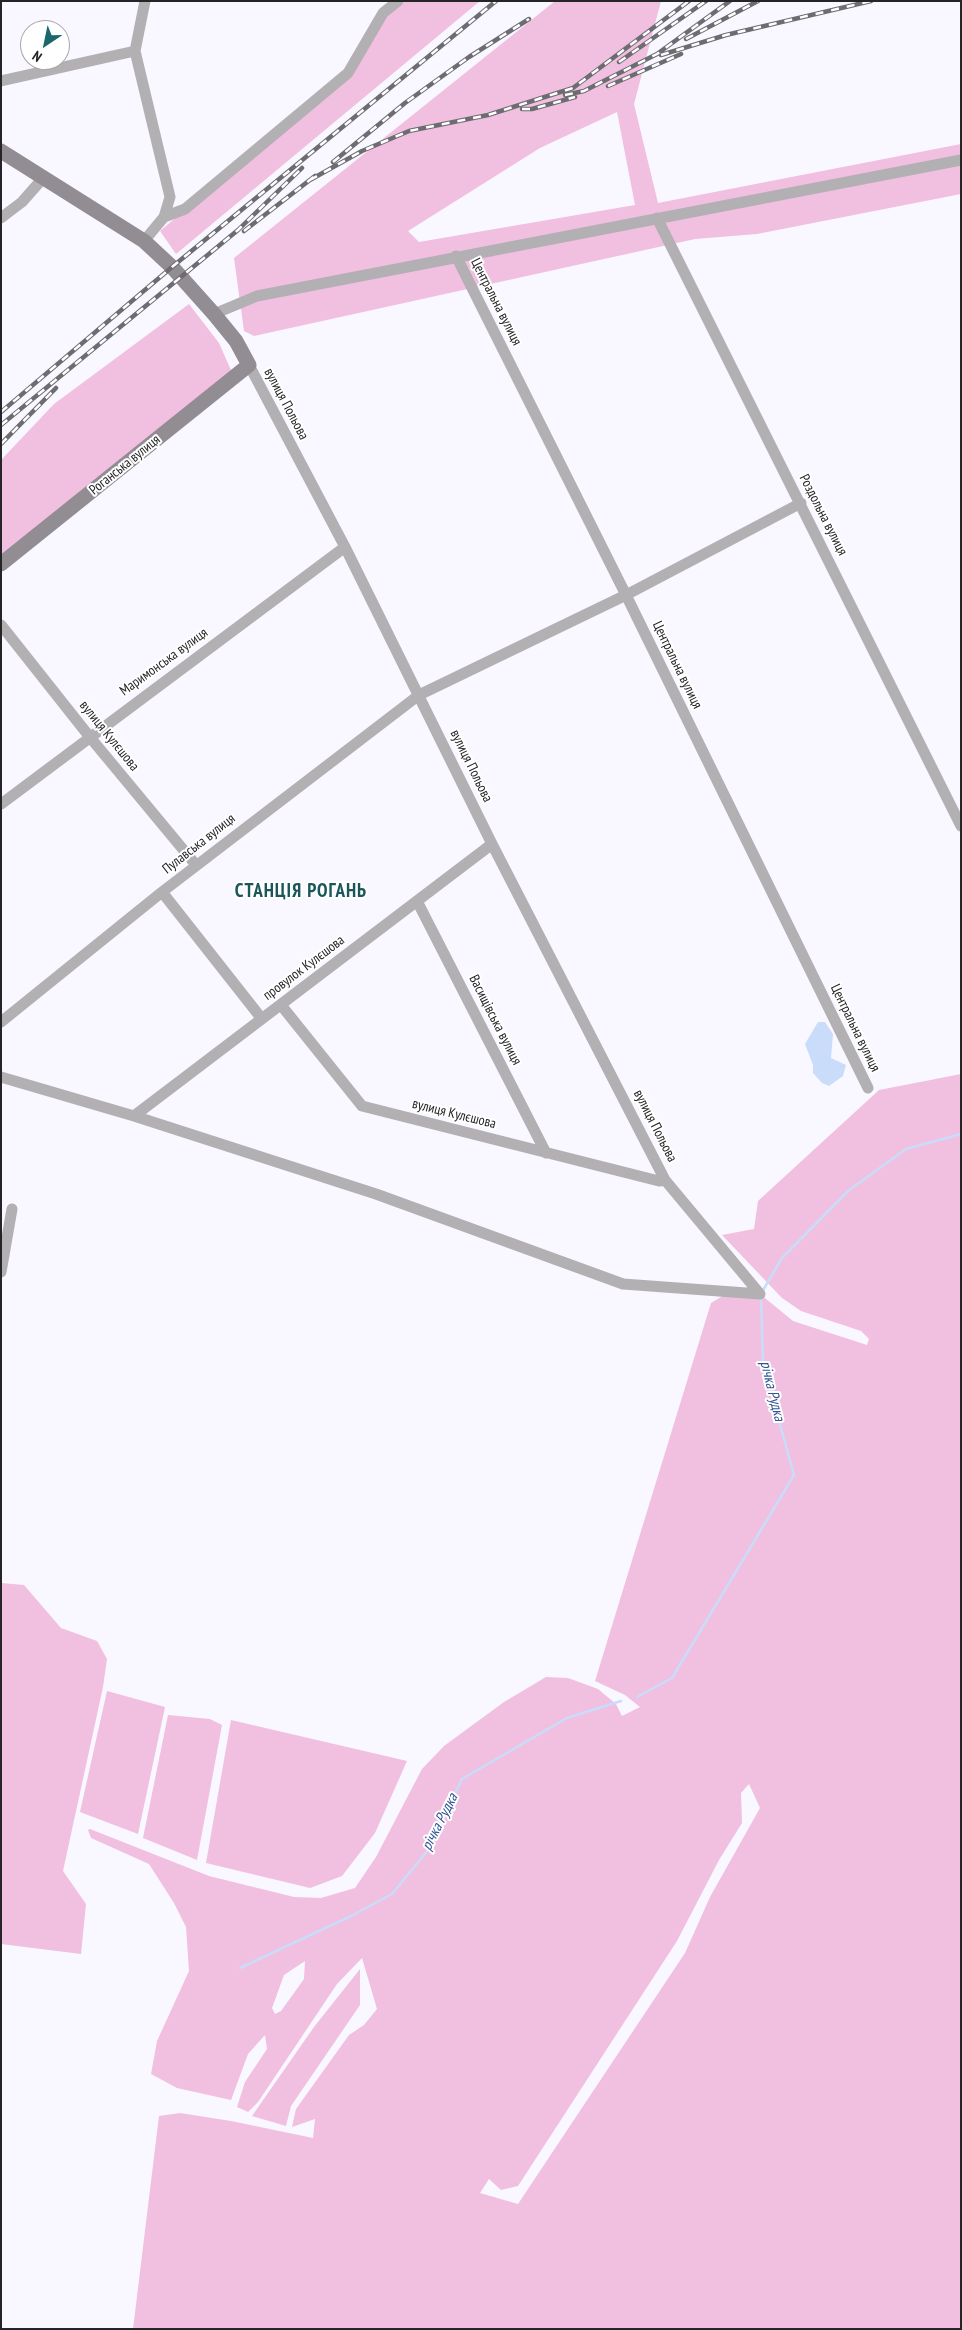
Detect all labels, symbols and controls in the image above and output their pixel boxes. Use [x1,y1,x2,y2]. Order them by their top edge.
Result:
north arrow [20,20,70,70]
text: N [29,47,45,66]
street label: Центральна вулиця [467,256,525,348]
street label: вулиця Польова [260,365,312,443]
street label: Роганська вулиця [86,431,164,499]
street label: Роздольна вулиця [795,472,851,558]
street label: Центральна вулиця [649,618,705,712]
street label: Маримонська вулиця [117,624,211,700]
street label: вулиця Кулєшова [76,697,142,775]
street label: вулиця Польова [446,727,496,805]
street label: Пулавська вулиця [159,810,239,878]
district label: СТАНЦІЯ РОГАНЬ [233,881,369,903]
street label: провулок Кулєшова [260,932,348,1004]
street label: Васищівська вулиця [465,972,525,1068]
street label: Центральна вулиця [827,981,883,1075]
street label: вулиця Польова [630,1087,680,1165]
street label: вулиця Кулєшова [410,1095,498,1133]
water label: річка Рудка [756,1359,788,1423]
water label: річка Рудка [418,1791,462,1853]

